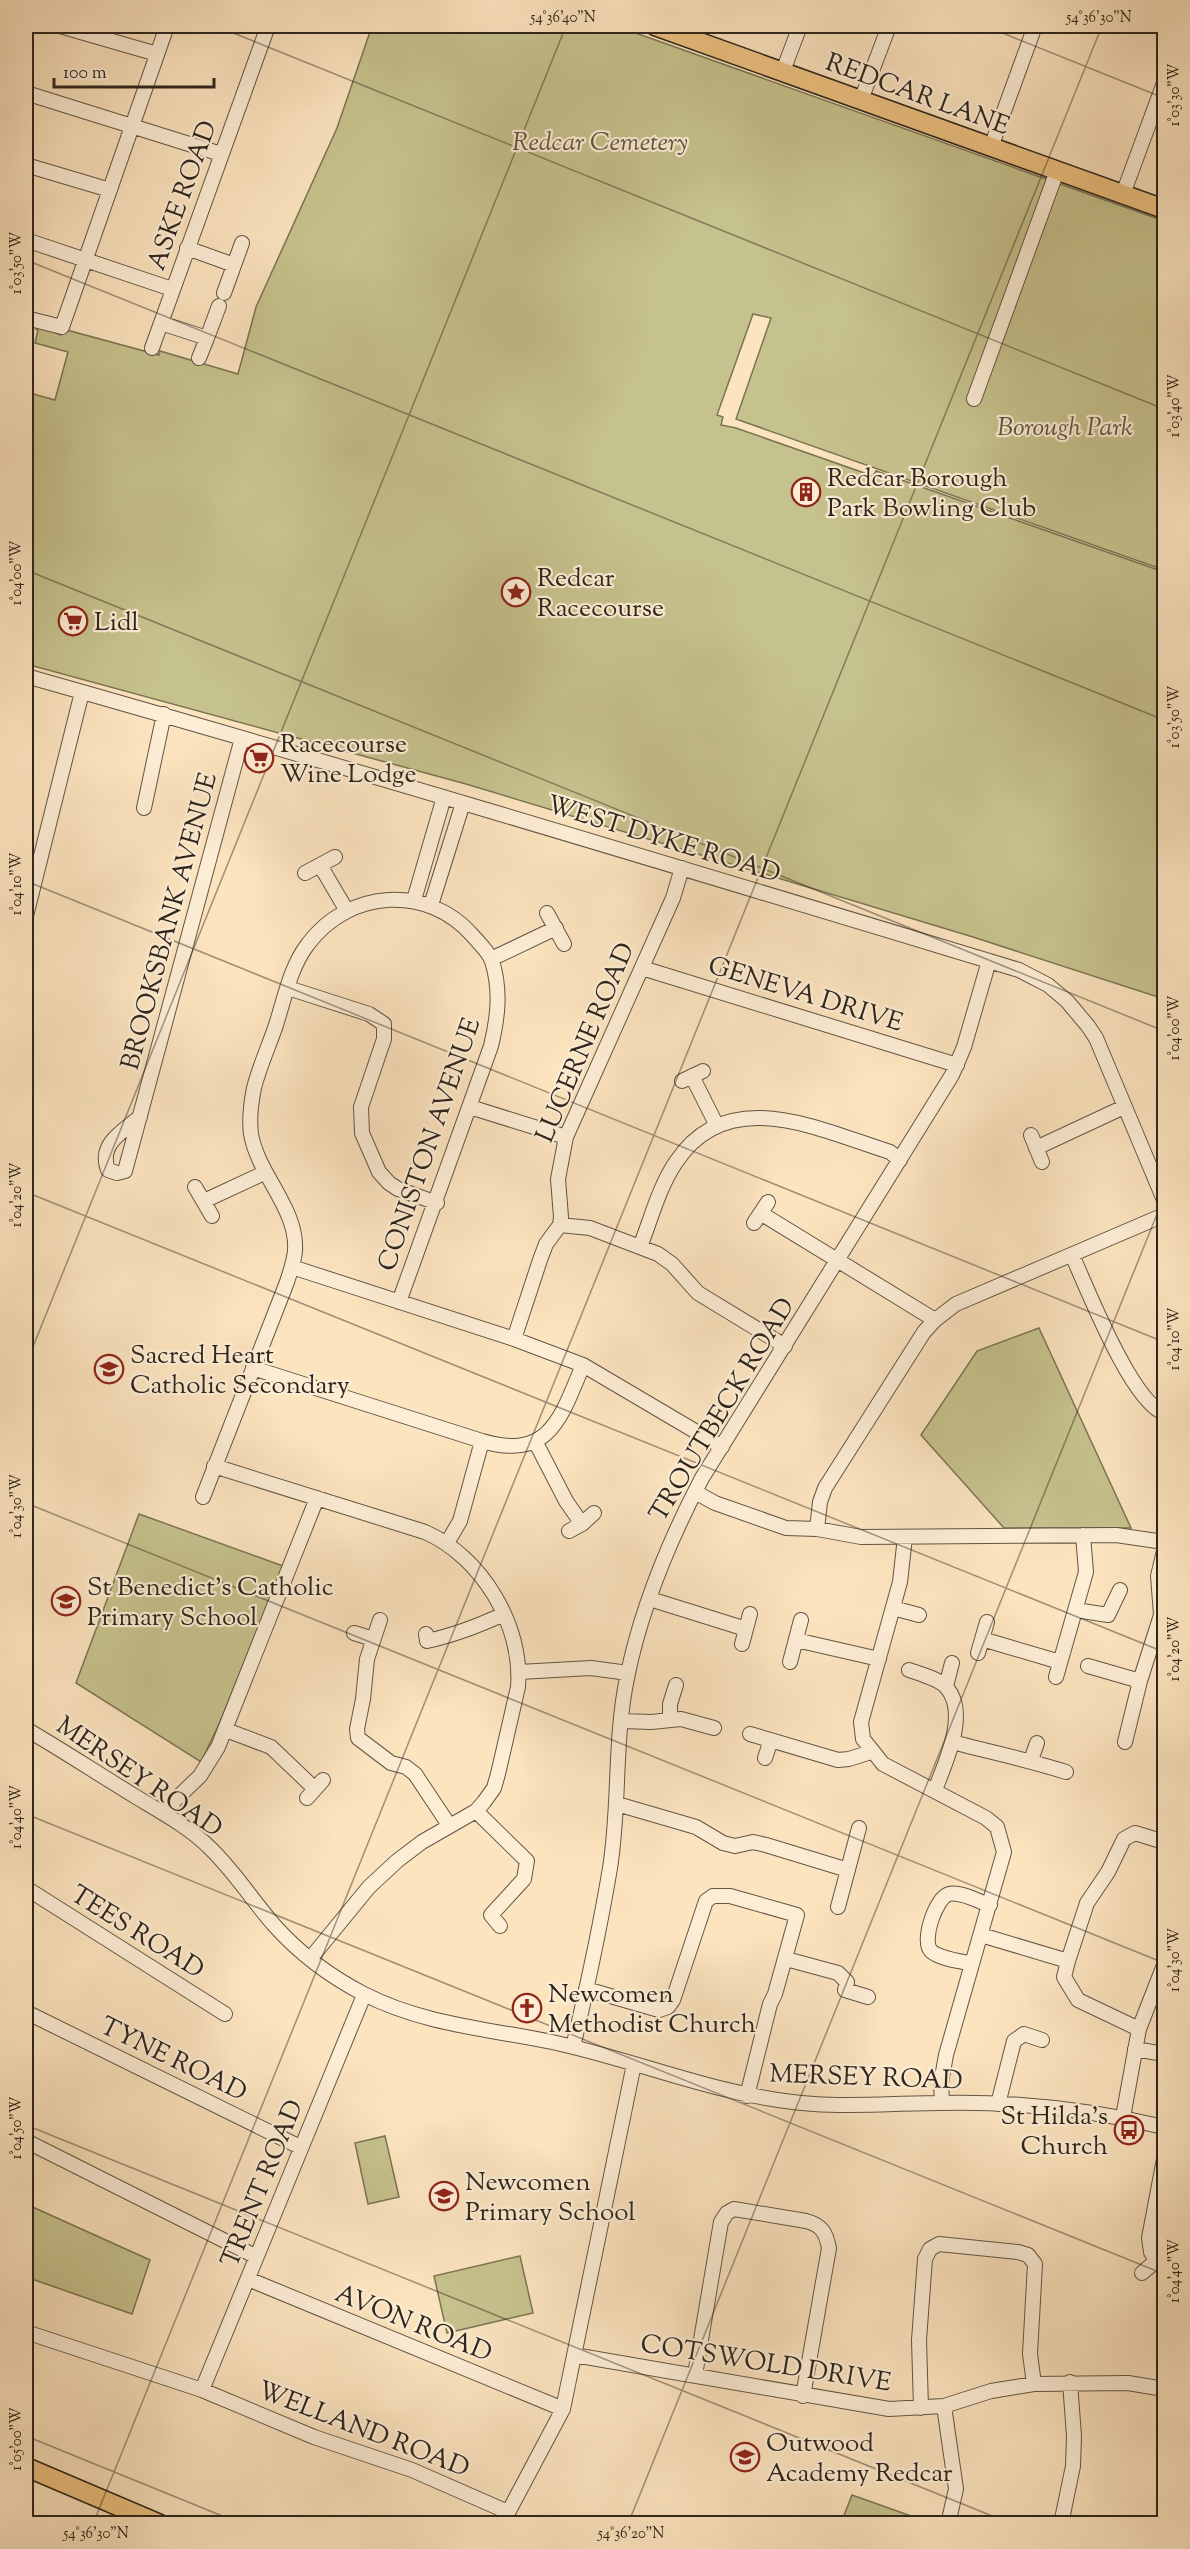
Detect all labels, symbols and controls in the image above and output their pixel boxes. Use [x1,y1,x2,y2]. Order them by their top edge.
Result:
text: 54°36'40"N [529,8,596,29]
text: 54°36'30"N [1065,8,1132,29]
street label: REDCAR LANE [820,45,1015,146]
scale bar [54,51,214,89]
text: 100 m [63,61,107,87]
text: 1°03'30"W [1165,63,1186,127]
street label: ASKE ROAD [139,116,228,276]
park label: Redcar Cemetery [512,125,688,162]
text: 1°03'50"W [7,232,28,294]
text: 1°03'40"W [1165,374,1186,438]
park label: Borough Park [997,410,1133,447]
place label: Redcar Borough Park Bowling Club [827,461,1036,528]
building icon: Redcar Borough Park Bowling Club [790,476,822,508]
text: 1°04'00"W [7,540,28,605]
place label: Redcar Racecourse [537,561,664,628]
place icon: Redcar Racecourse [500,576,532,608]
supermarket icon: Lidl [57,605,89,637]
place label: Lidl [94,605,139,642]
text: 1°03'50"W [1165,686,1186,748]
place label: Racecourse Wine Lodge [280,727,417,794]
supermarket icon: Racecourse Wine Lodge [243,742,275,774]
street label: BROOKSBANK AVENUE [113,769,228,1074]
street label: WEST DYKE ROAD [542,787,785,894]
text: 1°04'10"W [7,852,28,915]
street label: LUCERNE ROAD [527,937,645,1149]
street label: GENEVA DRIVE [703,948,907,1043]
text: 1°04'00"W [1165,995,1186,1060]
street label: CONISTON AVENUE [370,1013,491,1276]
text: 1°04'20"W [7,1162,28,1227]
street label: TROUTBECK ROAD [641,1291,805,1529]
text: 1°04'10"W [1165,1307,1186,1370]
place label: Sacred Heart Catholic Secondary [130,1338,350,1405]
school or university icon: Sacred Heart Catholic Secondary [93,1353,125,1385]
text: 1°04'30"W [7,1474,28,1538]
place label: St Benedict's Catholic Primary School [87,1570,334,1637]
school or university icon: St Benedict's Catholic Primary School [50,1585,82,1617]
text: 1°04'20"W [1165,1616,1186,1681]
street label: MERSEY ROAD [48,1709,229,1848]
text: 1°04'40"W [7,1785,28,1849]
street label: TEES ROAD [63,1877,211,1989]
text: 1°04'30"W [1165,1928,1186,1992]
place label: Newcomen Methodist Church [548,1977,756,2044]
church icon: Newcomen Methodist Church [511,1992,543,2024]
street label: TYNE ROAD [93,2009,253,2112]
street label: MERSEY ROAD [768,2057,963,2100]
street label: TRENT ROAD [213,2095,314,2273]
text: 1°04'50"W [7,2096,28,2160]
place label: St Hilda's Church [1001,2099,1108,2166]
bus stop icon: St Hilda's Church [1113,2114,1145,2146]
place label: Newcomen Primary School [465,2165,635,2232]
school or university icon: Newcomen Primary School [428,2180,460,2212]
text: 1°04'40"W [1165,2239,1186,2303]
street label: AVON ROAD [329,2276,497,2373]
street label: COTSWOLD DRIVE [638,2326,894,2403]
street label: WELLAND ROAD [252,2373,474,2488]
text: 1°05'00"W [7,2407,28,2471]
place label: Outwood Academy Redcar [766,2426,953,2493]
school or university icon: Outwood Academy Redcar [729,2441,761,2473]
text: 54°36'30"N [62,2524,129,2545]
text: 54°36'20"N [597,2524,664,2545]

